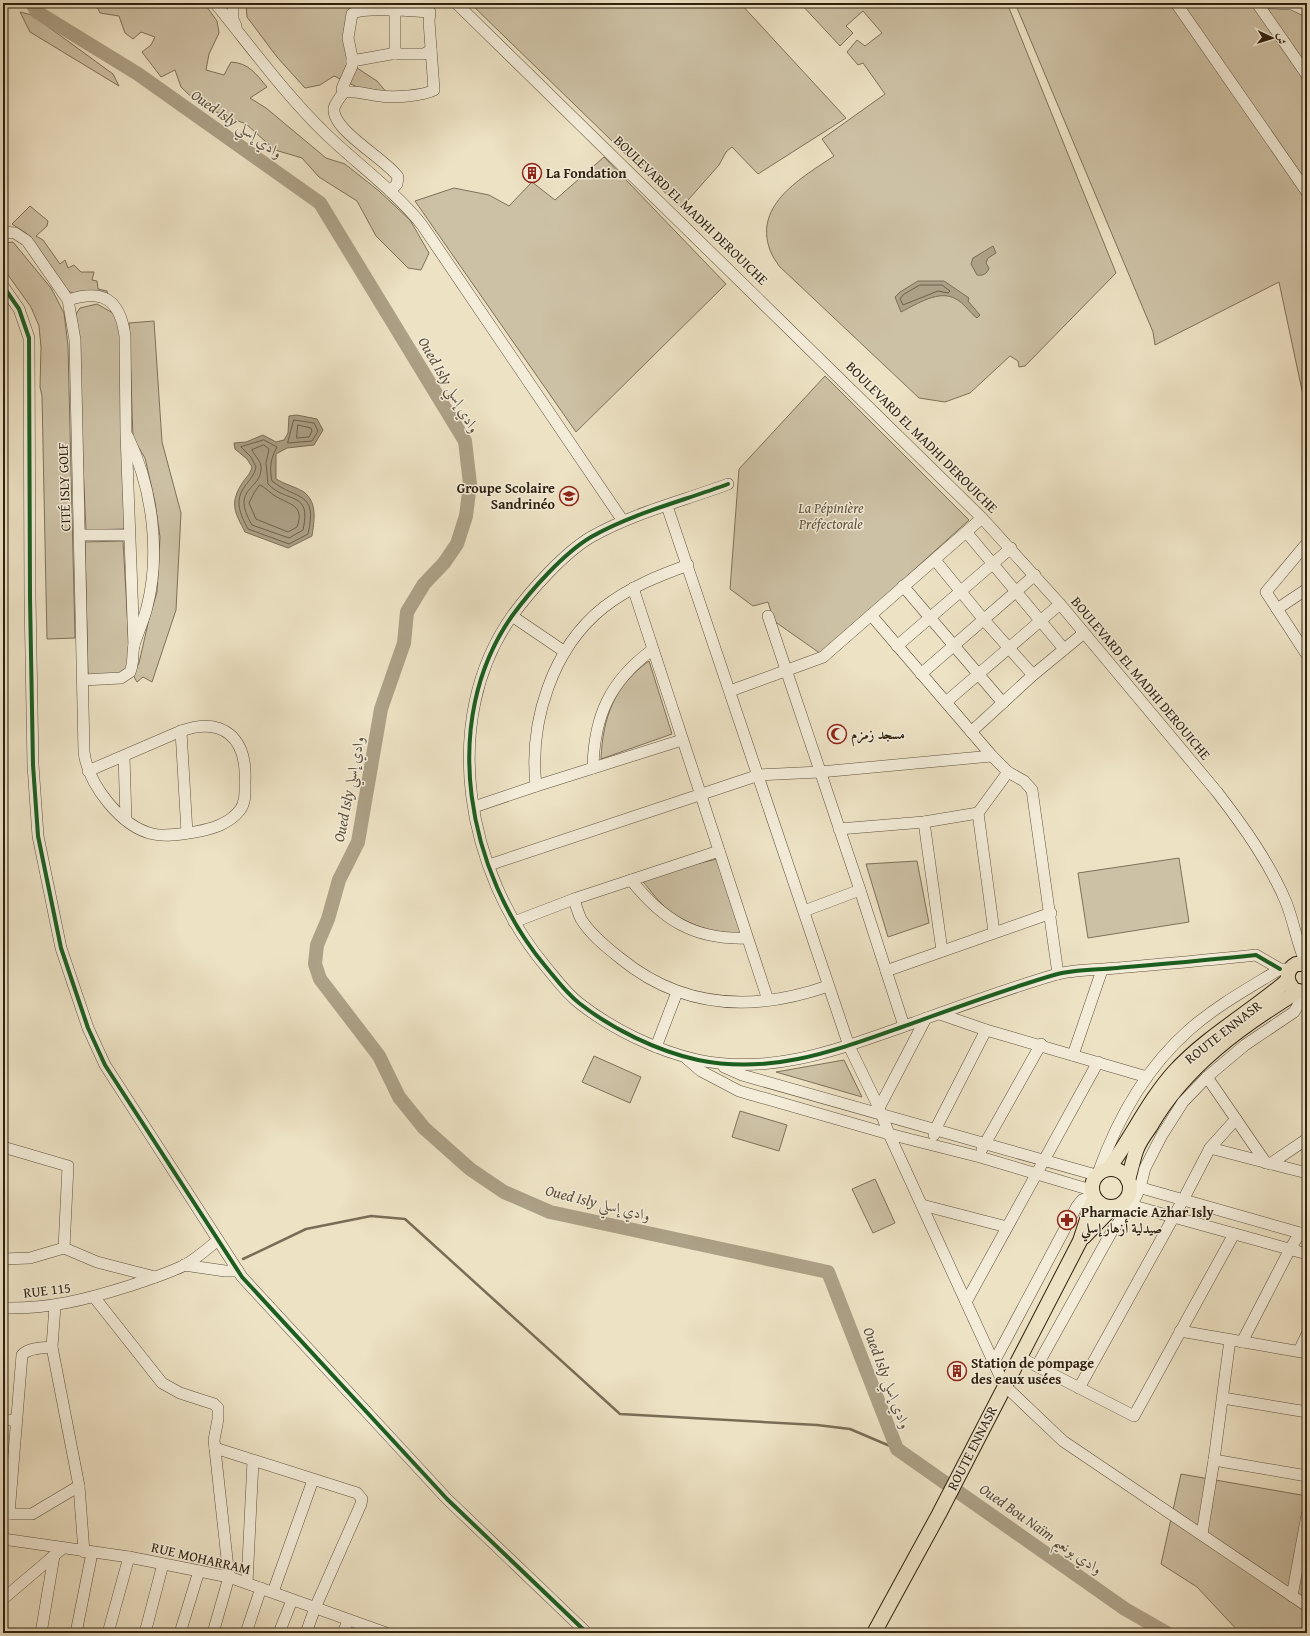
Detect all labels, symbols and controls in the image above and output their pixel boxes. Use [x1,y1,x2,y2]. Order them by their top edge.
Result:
north arrow [1252,18,1292,58]
text: ش [1274,33,1290,45]
water label: Oued Isly وادي إسلي [185,84,287,166]
street label: BOULEVARD EL MADHI DEROUICHE [609,131,773,289]
building icon: La Fondation [521,162,543,184]
place label: La Fondation [546,163,627,183]
water label: Oued Isly وادي إسلي [410,333,485,439]
street label: BOULEVARD EL MADHI DEROUICHE [842,357,1002,517]
street label: CITÉ ISLY GOLF [52,442,76,532]
place label: Groupe Scolaire Sandrinéo [457,478,556,514]
school or university icon: Groupe Scolaire Sandrinéo [558,485,580,507]
park label: La Pépinière Préfectorale [797,498,864,534]
street label: BOULEVARD EL MADHI DEROUICHE [1067,592,1215,764]
mosque icon: مسجد زمزم [826,723,848,745]
place label: مسجد زمزم [851,724,905,747]
water label: Oued Isly وادي إسلي [328,734,373,845]
street label: ROUTE ENNASR [1180,995,1266,1068]
water label: Oued Isly وادي إسلي [542,1179,653,1230]
place label: Pharmacie Azhar Isly صيدلية أزهار إسلي [1080,1202,1215,1242]
pharmacy icon: Pharmacie Azhar Isly صيدلية أزهار إسلي [1056,1209,1078,1231]
street label: RUE 115 [22,1277,72,1303]
water label: Oued Isly وادي إسلي [855,1324,917,1433]
place label: Station de pompage des eaux usées [971,1353,1094,1389]
building icon: Station de pompage des eaux usées [946,1360,968,1382]
street label: ROUTE ENNASR [942,1401,1002,1494]
water label: Oued Bou Naïm وادي بونعيم [973,1478,1107,1583]
street label: RUE MOHARRAM [149,1537,253,1579]

